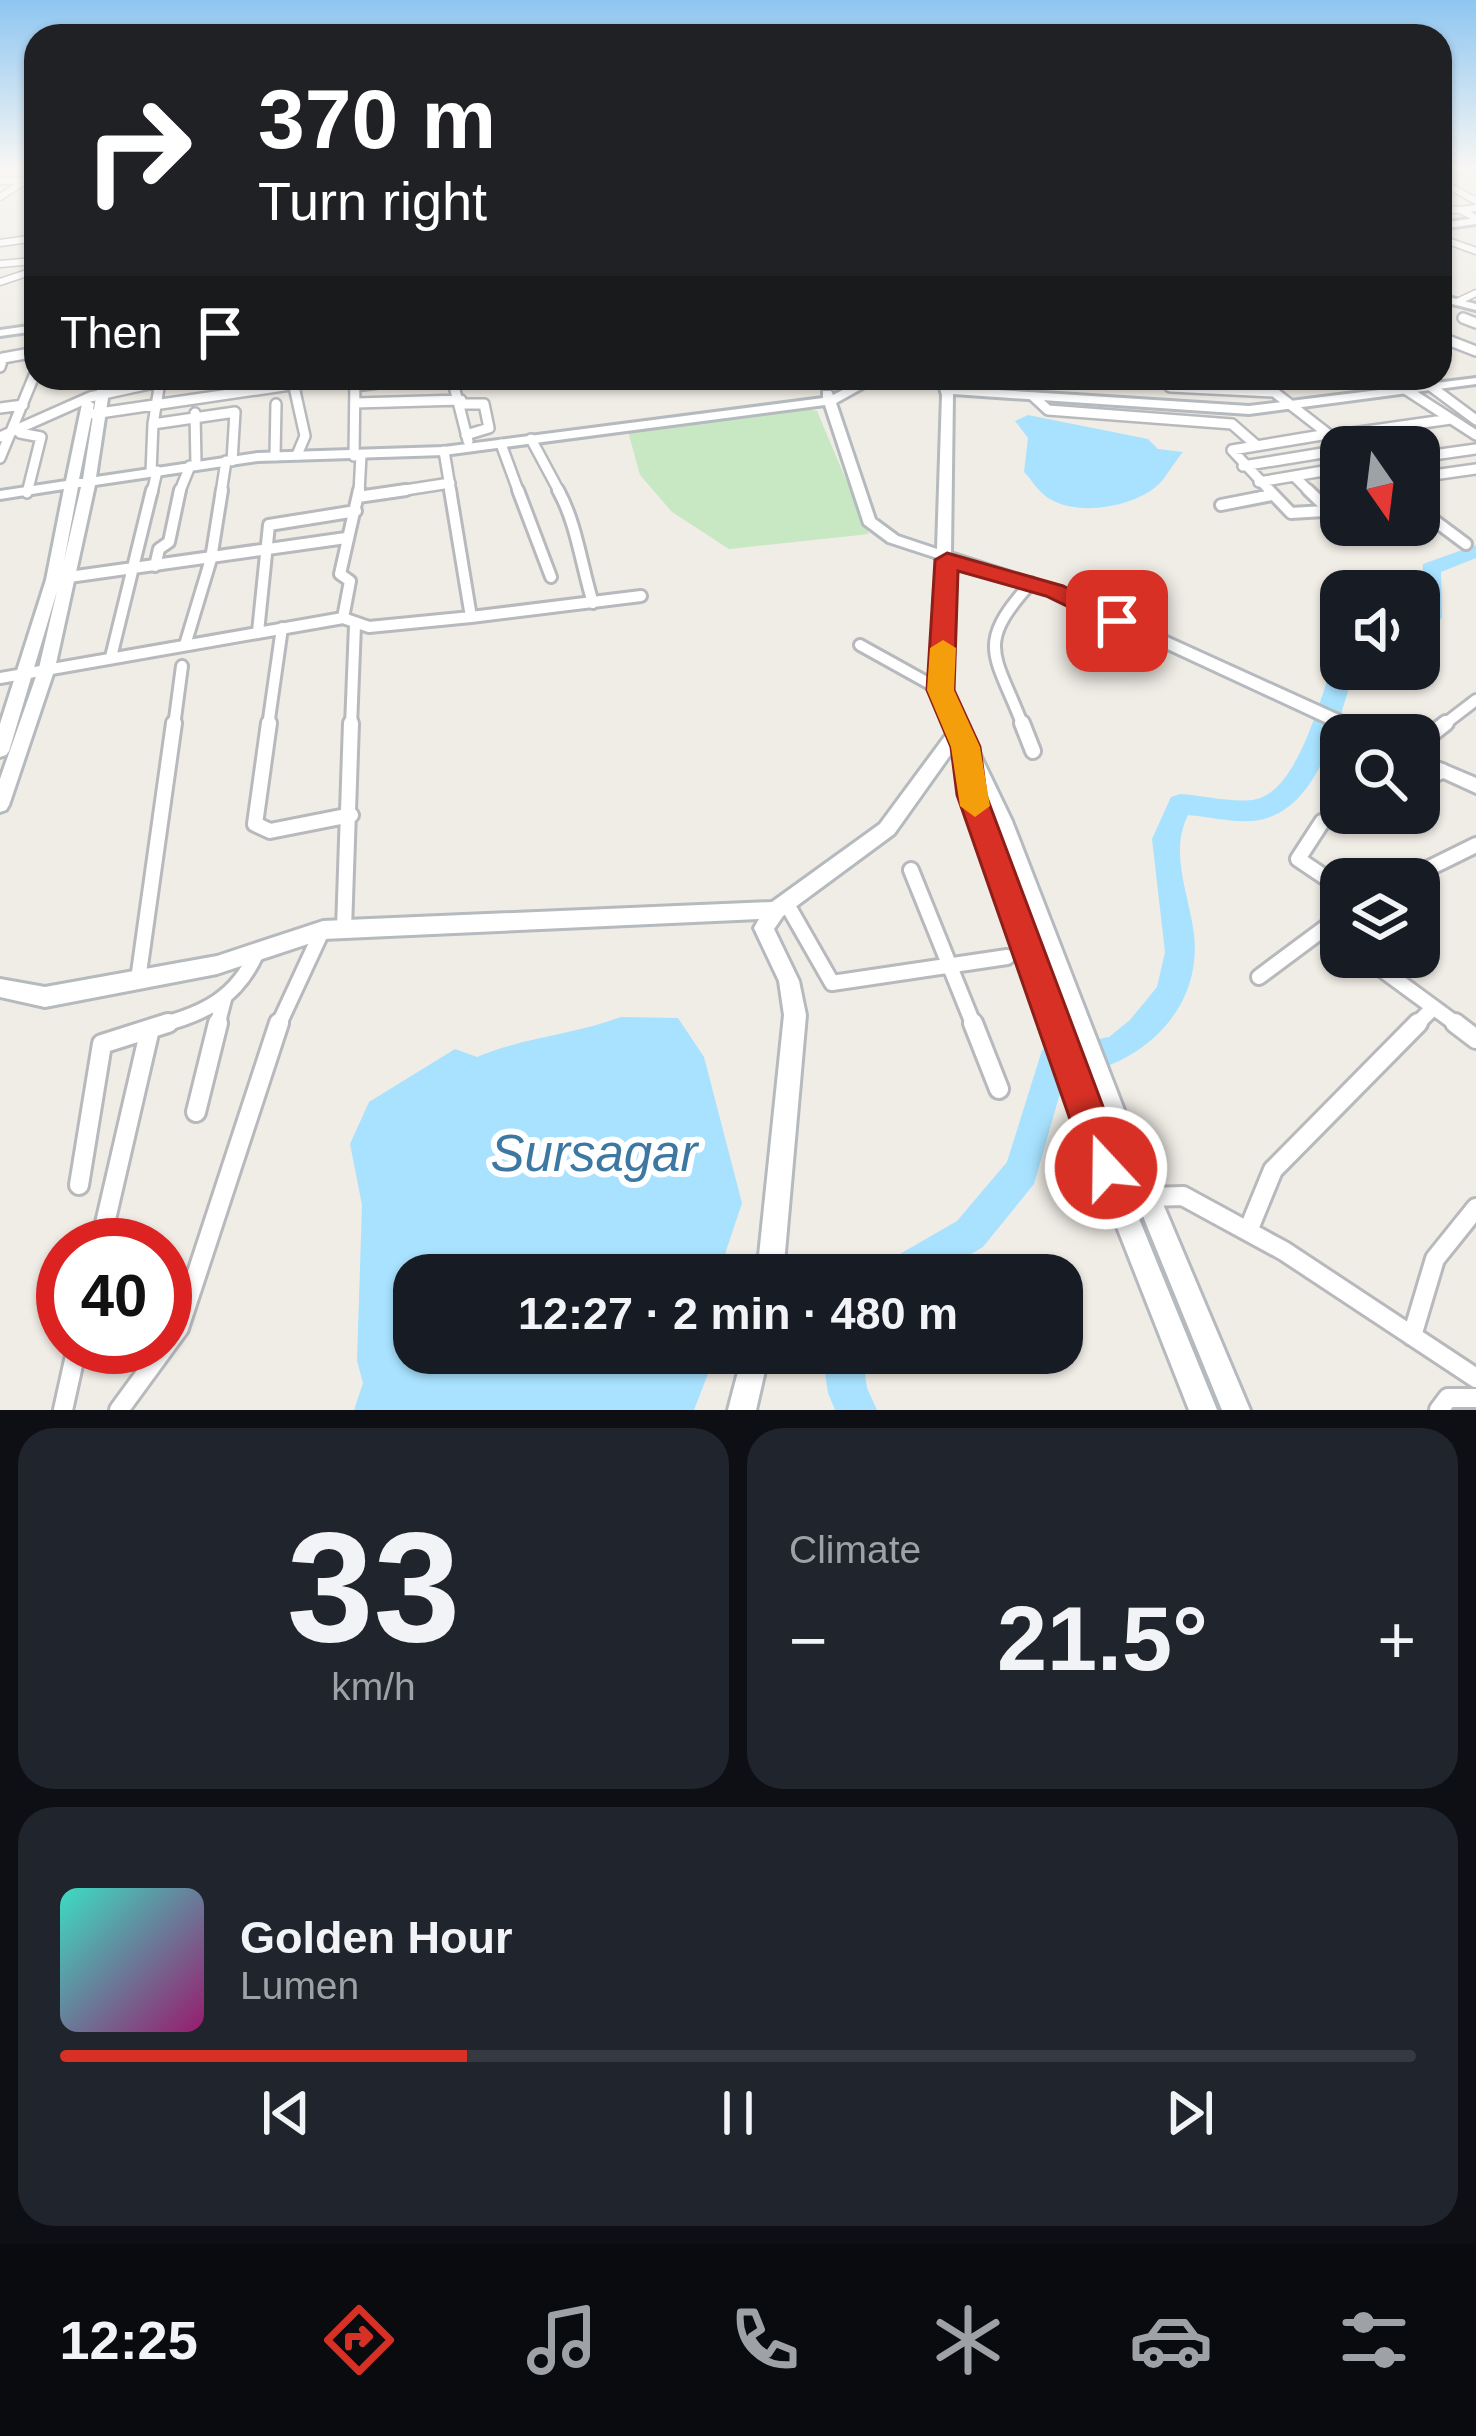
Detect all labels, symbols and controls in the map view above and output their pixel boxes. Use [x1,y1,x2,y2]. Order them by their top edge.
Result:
icon: right [60,72,216,228]
text: 370 m [258,72,496,166]
text: Turn right [258,171,487,231]
icon: arrive [187,300,253,366]
text: Then [60,307,163,358]
north arrow [1320,426,1440,546]
map controls [1320,426,1440,978]
pin [1066,570,1168,672]
button: sound [1320,570,1440,690]
icon: arrive [1084,588,1150,654]
button: search [1320,714,1440,834]
button: layers [1320,858,1440,978]
position arrow [1043,1105,1169,1231]
water label: Sursagar [491,1125,699,1182]
speed limit sign: 40 [36,1218,192,1374]
text: 12:27 · 2 min · 480 m [518,1288,958,1339]
text: 33 [287,1500,460,1674]
text: Climate [789,1528,921,1571]
text: 21.5° [997,1589,1208,1689]
text: − [789,1603,828,1677]
text: + [1377,1603,1416,1677]
text: km/h [331,1665,416,1708]
text: Golden Hour [240,1912,512,1963]
text: Lumen [240,1964,359,2007]
icon: previous [253,2080,319,2146]
icon: pause [705,2080,771,2146]
icon: next [1157,2080,1223,2146]
icon: directions [317,2298,401,2382]
icon: music [520,2298,604,2382]
icon: phone [723,2298,807,2382]
icon: climate [926,2298,1010,2382]
icon: car [1129,2298,1213,2382]
icon: filters [1332,2298,1416,2382]
text: 12:25 [60,2310,198,2370]

